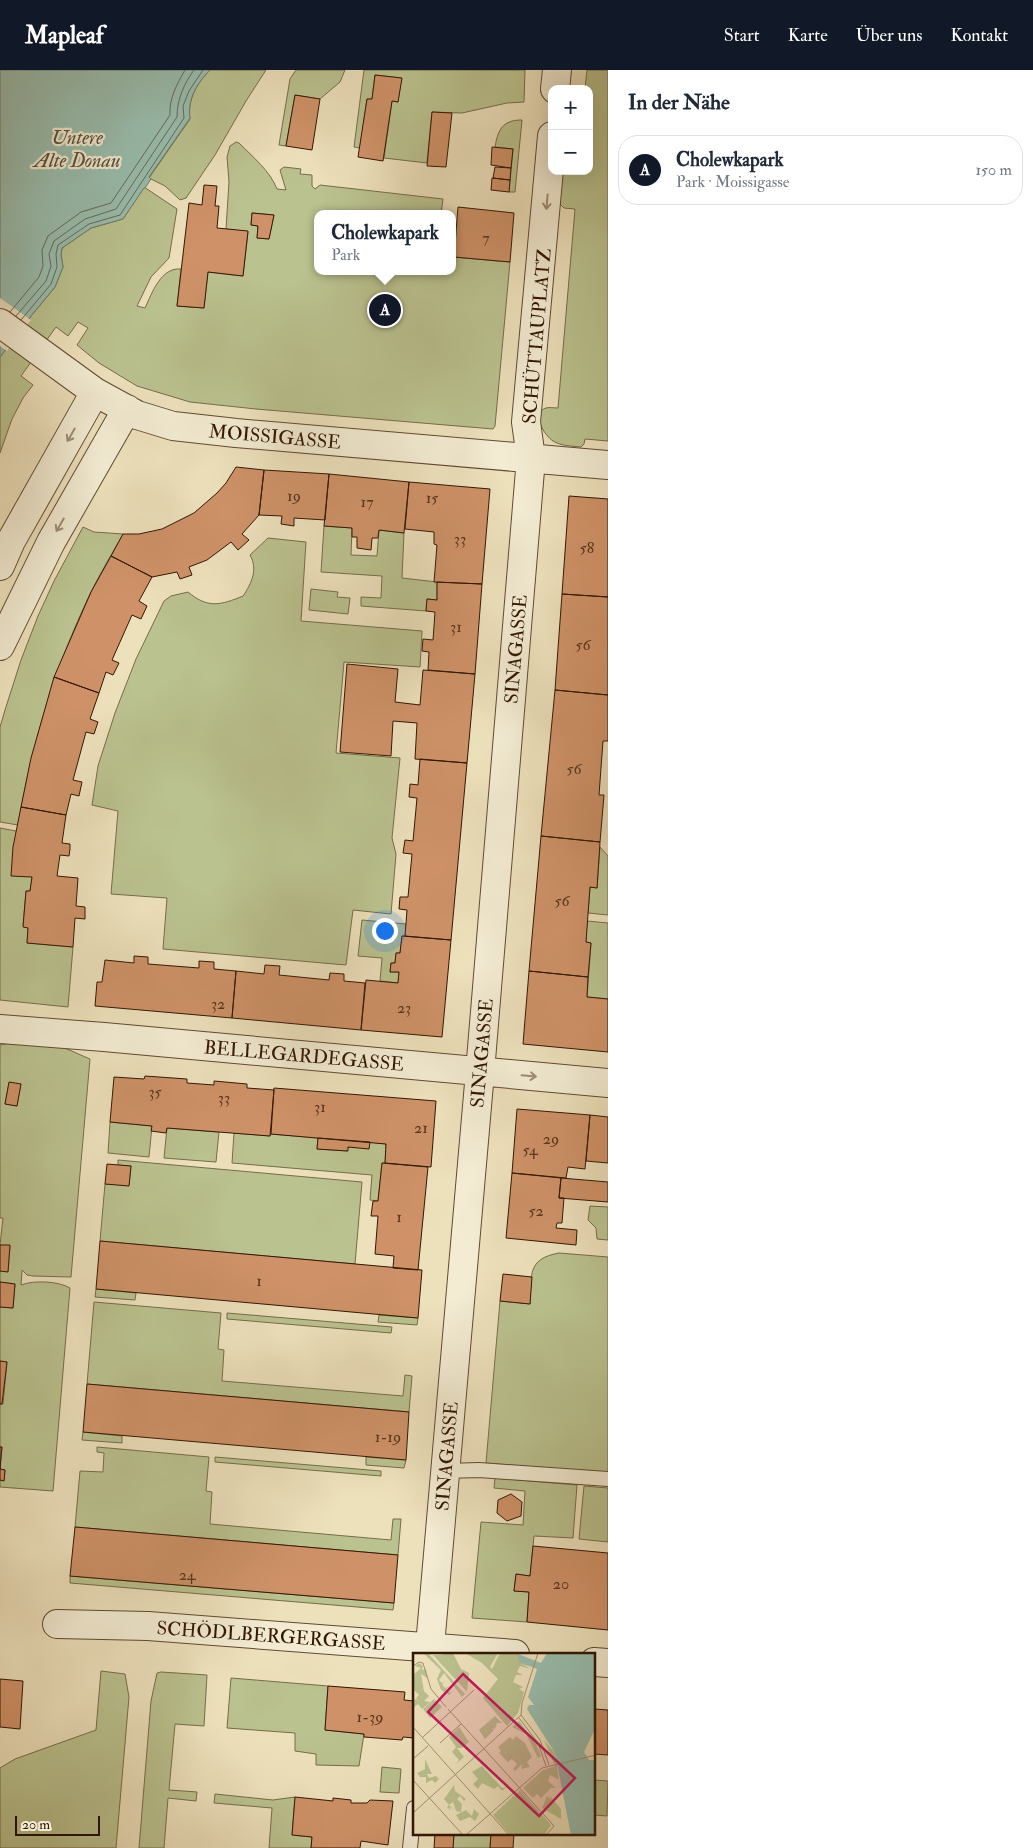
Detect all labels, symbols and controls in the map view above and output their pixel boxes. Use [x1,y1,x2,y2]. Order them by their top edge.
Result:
text: Mapleaf [25,20,104,51]
text: Start [724,24,760,47]
text: Karte [788,24,828,47]
text: Über uns [856,24,922,47]
text: Kontakt [950,24,1008,47]
map controls [548,85,593,175]
button: + [548,85,593,130]
text: In der Nähe [628,89,730,116]
water label: Untere Alte Donau [32,125,120,173]
button: − [548,130,593,175]
text: Cholewkapark [676,148,784,172]
text: A [640,160,650,180]
text: 150 m [975,160,1012,180]
text: Park · Moissigasse [676,172,789,192]
one-way arrow [542,193,552,209]
popup [314,210,456,275]
text: Cholewkapark [331,221,439,245]
house number: 7 [482,228,490,248]
text: Park [331,245,360,265]
street label: SCHÜTTAUPLATZ [517,247,557,425]
pin: A [369,291,401,329]
street label: MOISSIGASSE [208,419,342,455]
one-way arrow [66,427,76,441]
house number: 19 [287,486,301,506]
house number: 15 [426,488,438,508]
house number: 17 [360,492,374,512]
one-way arrow [55,517,65,532]
house number: 33 [454,529,466,549]
house number: 58 [580,538,595,558]
street label: SINAGASSE [499,593,533,705]
house number: 31 [450,617,462,637]
house number: 56 [575,635,591,655]
house number: 56 [566,759,582,779]
house number: 56 [554,891,570,911]
your location [372,918,398,944]
house number: 32 [211,994,225,1014]
street label: SINAGASSE [465,997,499,1109]
house number: 23 [397,998,411,1018]
street label: BELLEGARDEGASSE [203,1035,405,1077]
one-way arrow [520,1071,536,1081]
house number: 35 [148,1082,162,1102]
house number: 33 [218,1088,230,1108]
house number: 31 [314,1097,326,1117]
house number: 21 [414,1118,428,1138]
house number: 29 [543,1129,559,1149]
house number: 54 [522,1140,539,1160]
house number: 52 [528,1201,544,1221]
house number: 1 [396,1207,402,1227]
house number: 1 [256,1271,262,1291]
street label: SINAGASSE [430,1400,464,1512]
house number: 1-19 [375,1427,401,1447]
house number: 24 [179,1565,197,1585]
house number: 20 [553,1574,569,1594]
street label: SCHÖDLBERGERGASSE [156,1615,387,1656]
inset map [413,1653,596,1836]
house number: 1-39 [357,1707,383,1727]
scale bar [15,1813,100,1836]
text: 20 m [22,1816,50,1833]

